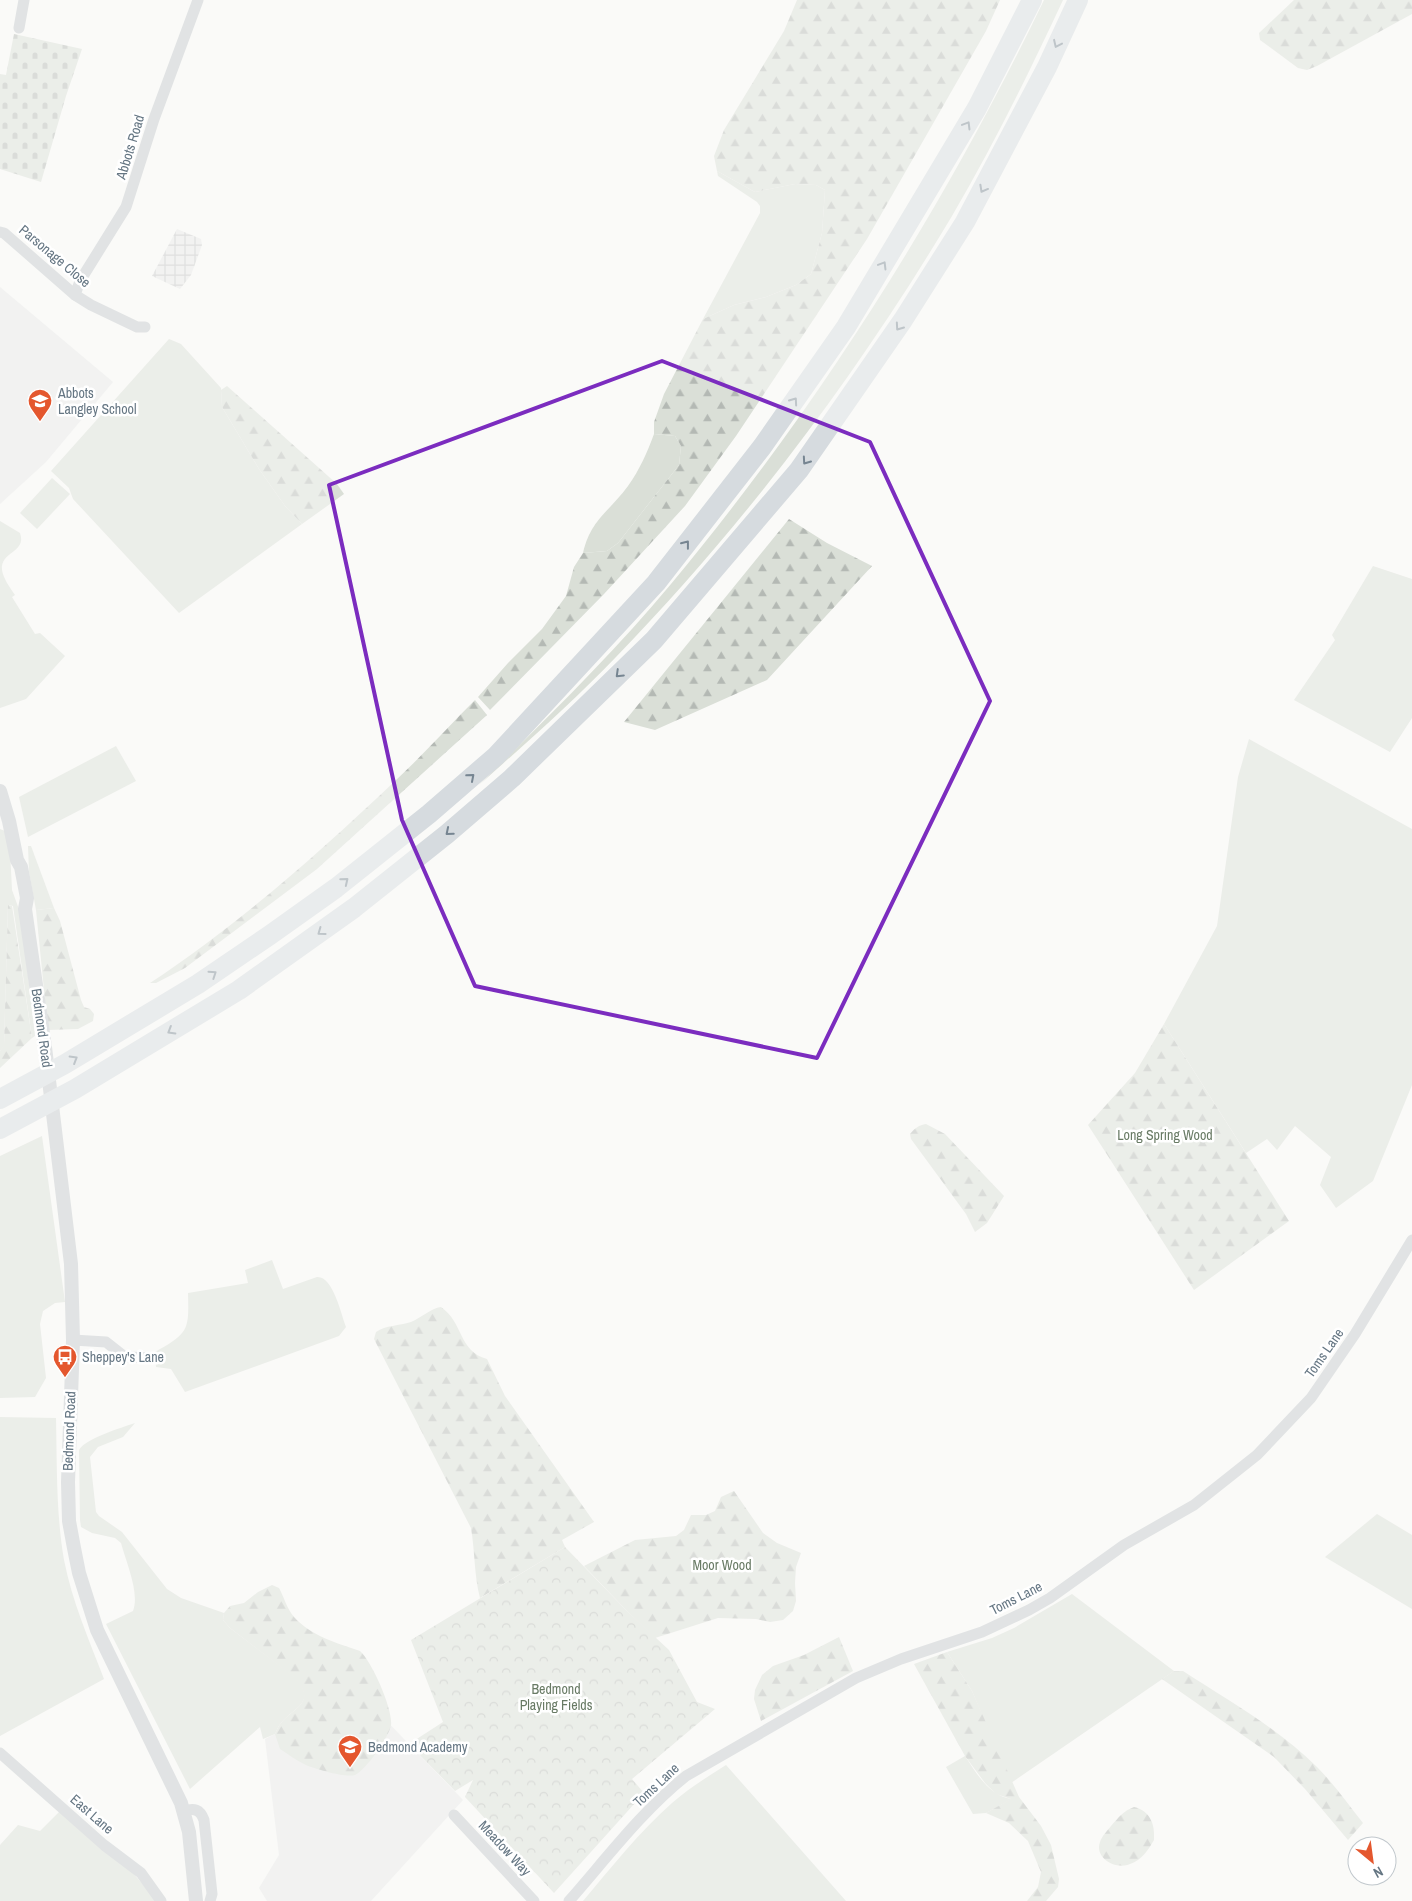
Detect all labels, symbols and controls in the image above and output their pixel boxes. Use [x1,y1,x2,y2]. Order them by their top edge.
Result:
one-way arrow [1053,39,1064,48]
street label: Abbots Road [111,113,148,182]
one-way arrow [960,122,970,131]
one-way arrow [979,183,989,192]
street label: Parsonage Close [15,221,95,291]
one-way arrow [877,261,887,270]
one-way arrow [896,322,905,331]
place label: Abbots Langley School [57,384,137,418]
school or university icon: Abbots Langley School [27,388,53,422]
one-way arrow [788,397,797,407]
one-way arrow [803,455,812,465]
one-way arrow [681,541,690,550]
one-way arrow [616,668,625,677]
one-way arrow [465,774,474,783]
one-way arrow [446,827,455,835]
one-way arrow [339,878,348,886]
one-way arrow [317,926,327,935]
one-way arrow [207,971,216,981]
street label: Bedmond Road [28,987,56,1069]
one-way arrow [167,1025,176,1035]
one-way arrow [68,1055,77,1065]
park label: Long Spring Wood [1117,1126,1213,1144]
street label: Toms Lane [1301,1325,1347,1381]
bus stop icon: Sheppey's Lane [52,1344,78,1378]
place label: Sheppey's Lane [82,1348,164,1366]
street label: Bedmond Road [59,1391,79,1471]
park label: Moor Wood [692,1556,752,1574]
street label: Toms Lane [987,1577,1045,1619]
park label: Bedmond Playing Fields [520,1680,593,1714]
school or university icon: Bedmond Academy [337,1734,363,1768]
place label: Bedmond Academy [368,1738,468,1756]
street label: Toms Lane [629,1759,683,1811]
street label: East Lane [67,1790,117,1838]
street label: Meadow Way [475,1817,535,1880]
north arrow [1347,1836,1397,1886]
text: N [1370,1862,1386,1882]

